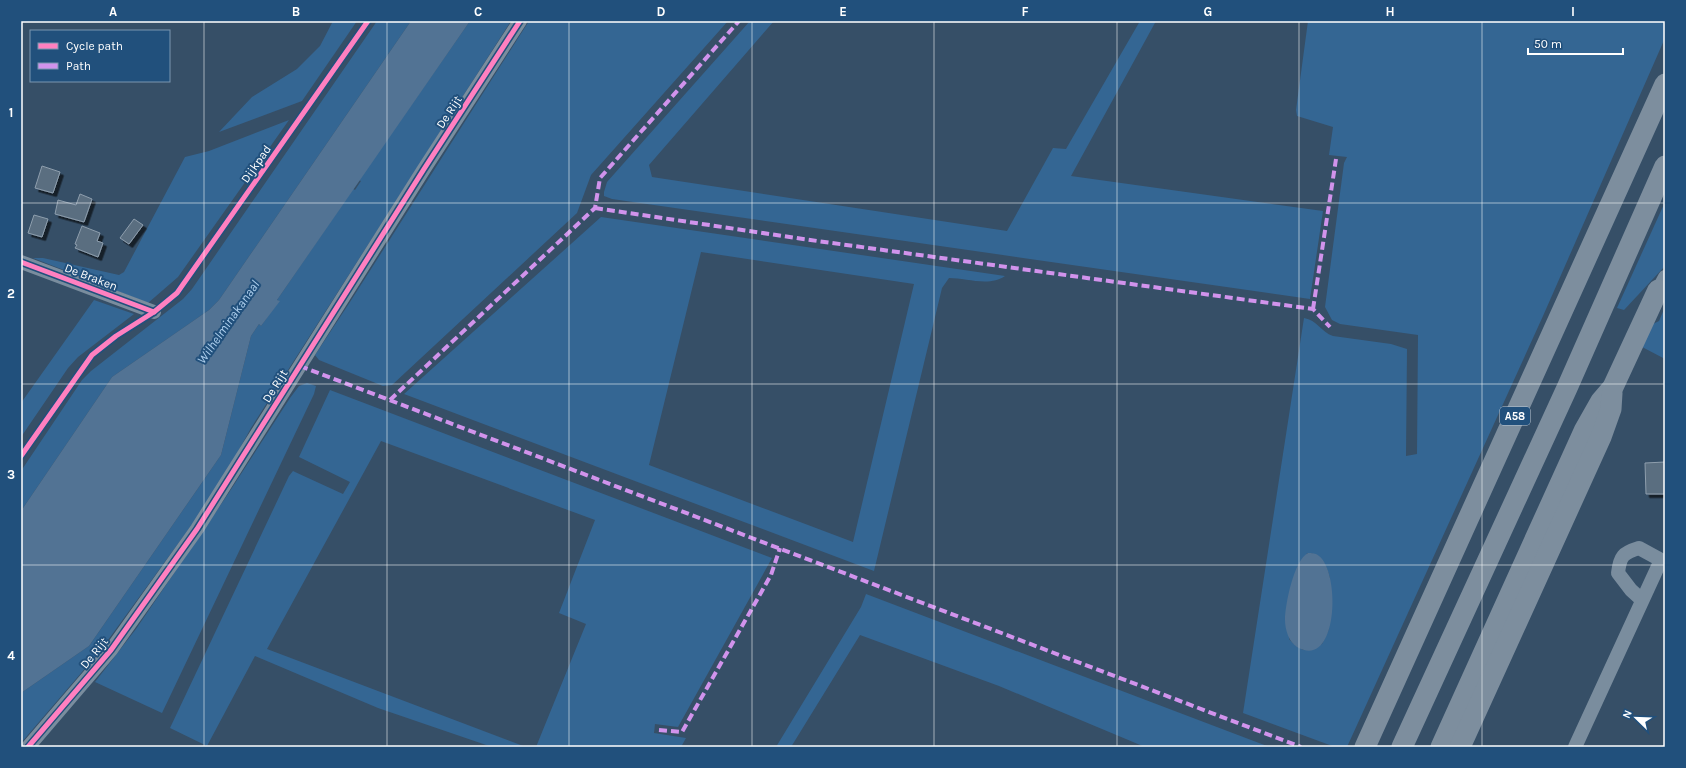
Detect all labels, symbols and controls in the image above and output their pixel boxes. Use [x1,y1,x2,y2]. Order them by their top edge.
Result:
text: A [109,4,117,19]
text: B [292,4,300,19]
text: C [474,4,482,19]
text: D [657,4,666,19]
text: E [839,4,847,19]
text: F [1021,4,1029,19]
text: G [1204,4,1212,19]
text: H [1385,4,1395,19]
text: I [1571,4,1575,19]
legend [30,30,170,82]
scale bar [1528,30,1623,56]
text: 50 m [1534,37,1562,51]
text: Cycle path [66,39,123,53]
text: Path [66,59,91,73]
street label: De Rijt [433,93,465,131]
text: 1 [9,105,13,120]
street label: Dijkpad [238,142,274,186]
street label: De Braken [63,261,119,293]
water label: Wilhelminakanaal [194,277,262,367]
text: 2 [7,286,15,301]
street label: De Rijt [259,367,291,405]
road number: A58 [1500,407,1530,425]
text: 3 [7,467,15,482]
street label: De Rijt [77,634,111,671]
text: 4 [7,648,15,663]
north arrow [1616,698,1656,738]
text: N [1620,708,1635,720]

